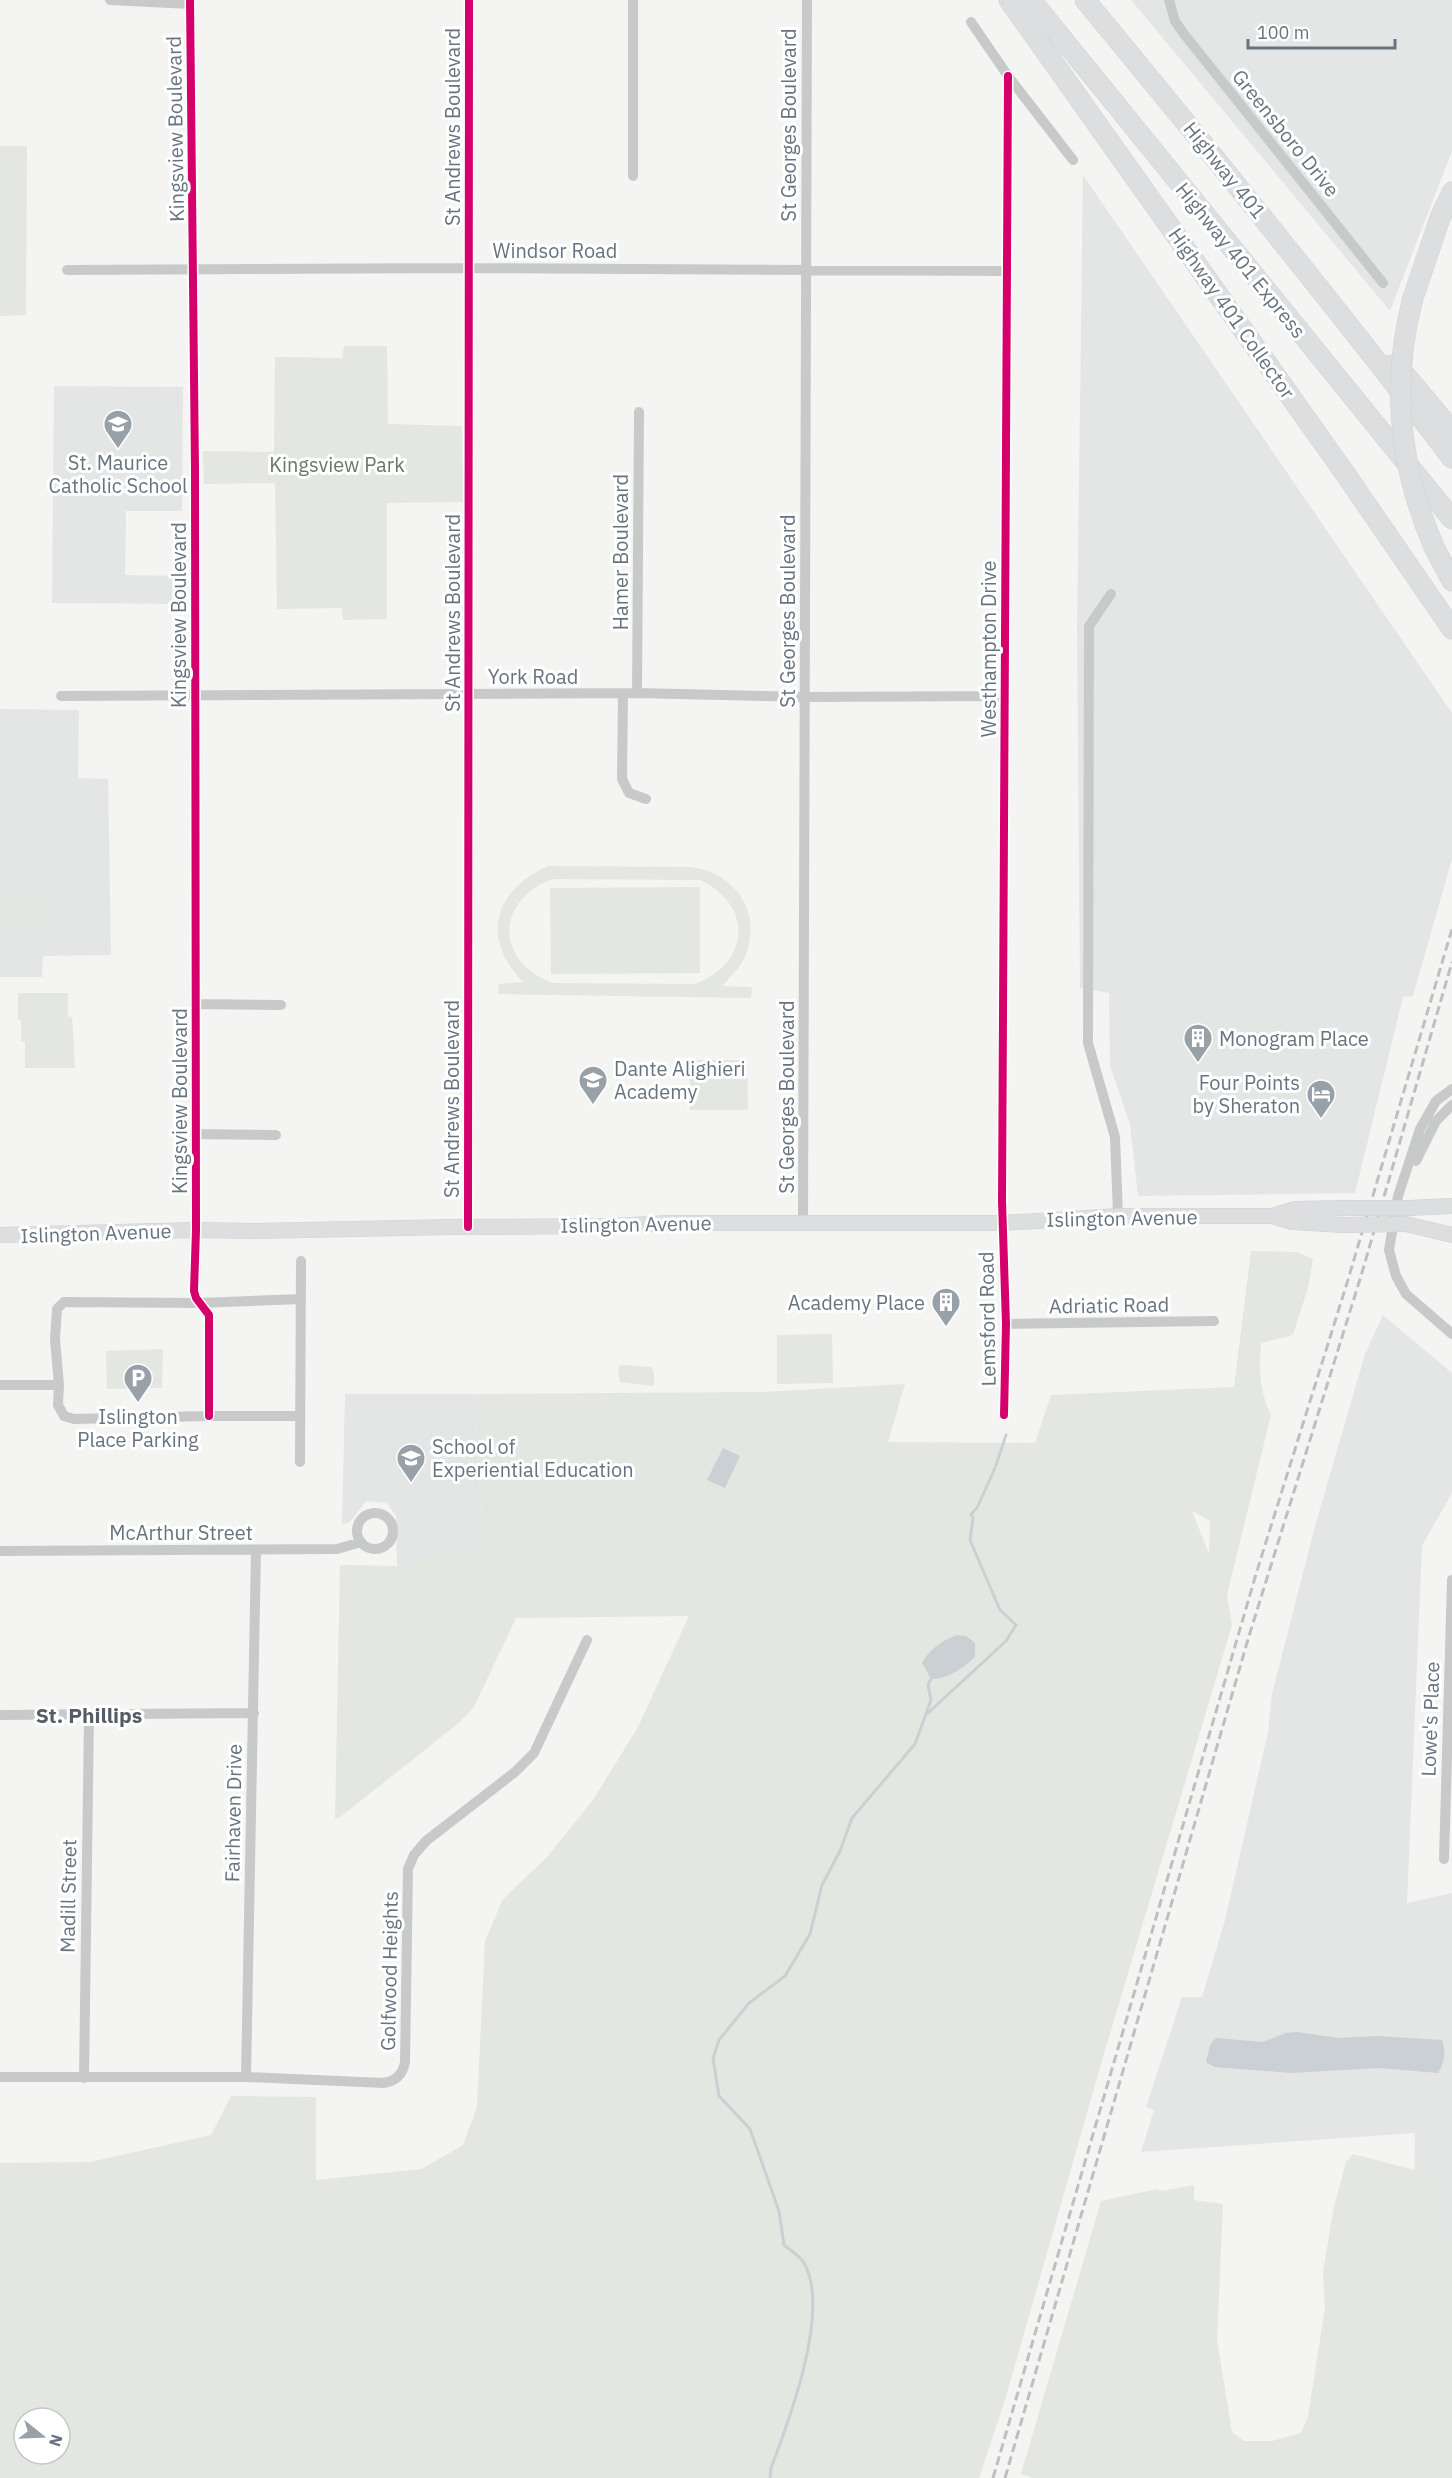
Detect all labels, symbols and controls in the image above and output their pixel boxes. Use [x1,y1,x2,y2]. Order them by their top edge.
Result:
scale bar [1248,12,1395,50]
text: 100 m [1257,21,1309,44]
street label: St Andrews Boulevard [439,28,466,226]
street label: St Georges Boulevard [775,28,802,222]
street label: Kingsview Boulevard [160,36,190,222]
street label: Greensboro Drive [1226,64,1346,202]
street label: Highway 401 [1178,116,1272,224]
street label: Highway 401 Express [1170,176,1312,344]
street label: Highway 401 Collector [1163,222,1301,404]
street label: Windsor Road [493,237,617,264]
school or university icon: St. Maurice Catholic School [102,408,134,450]
place label: St. Maurice Catholic School [49,449,187,499]
park label: Kingsview Park [269,451,405,478]
street label: Hamer Boulevard [607,474,634,630]
street label: St Andrews Boulevard [439,514,466,712]
street label: St Georges Boulevard [774,514,801,708]
street label: Kingsview Boulevard [165,522,192,708]
street label: Westhampton Drive [975,561,1002,737]
street label: York Road [488,663,578,690]
street label: St Andrews Boulevard [438,1000,465,1198]
street label: St Georges Boulevard [773,1000,800,1194]
street label: Kingsview Boulevard [166,1008,193,1194]
building icon: Monogram Place [1182,1022,1214,1064]
place label: Monogram Place [1219,1025,1369,1052]
place label: Dante Alighieri Academy [614,1055,746,1105]
school or university icon: Dante Alighieri Academy [577,1064,609,1106]
place label: Four Points by Sheraton [1192,1069,1300,1119]
hotel icon: Four Points by Sheraton [1305,1078,1337,1120]
street label: Islington Avenue [1046,1203,1198,1233]
street label: Islington Avenue [560,1209,712,1239]
street label: Islington Avenue [20,1217,172,1249]
street label: Lemsford Road [972,1251,1002,1387]
building icon: Academy Place [930,1286,962,1328]
place label: Academy Place [788,1289,925,1316]
street label: Adriatic Road [1049,1290,1169,1320]
parking icon: Islington Place Parking [122,1362,154,1404]
place label: Islington Place Parking [77,1403,199,1453]
place label: School of Experiential Education [432,1433,634,1483]
school or university icon: School of Experiential Education [395,1442,427,1484]
street label: McArthur Street [109,1519,253,1546]
street label: Lowe's Place [1414,1661,1446,1777]
district label: St. Phillips [36,1701,142,1729]
street label: Fairhaven Drive [218,1744,248,1882]
street label: Madill Street [54,1839,82,1953]
street label: Golfwood Heights [374,1891,404,2051]
north arrow [12,2406,72,2466]
text: N [45,2432,68,2449]

